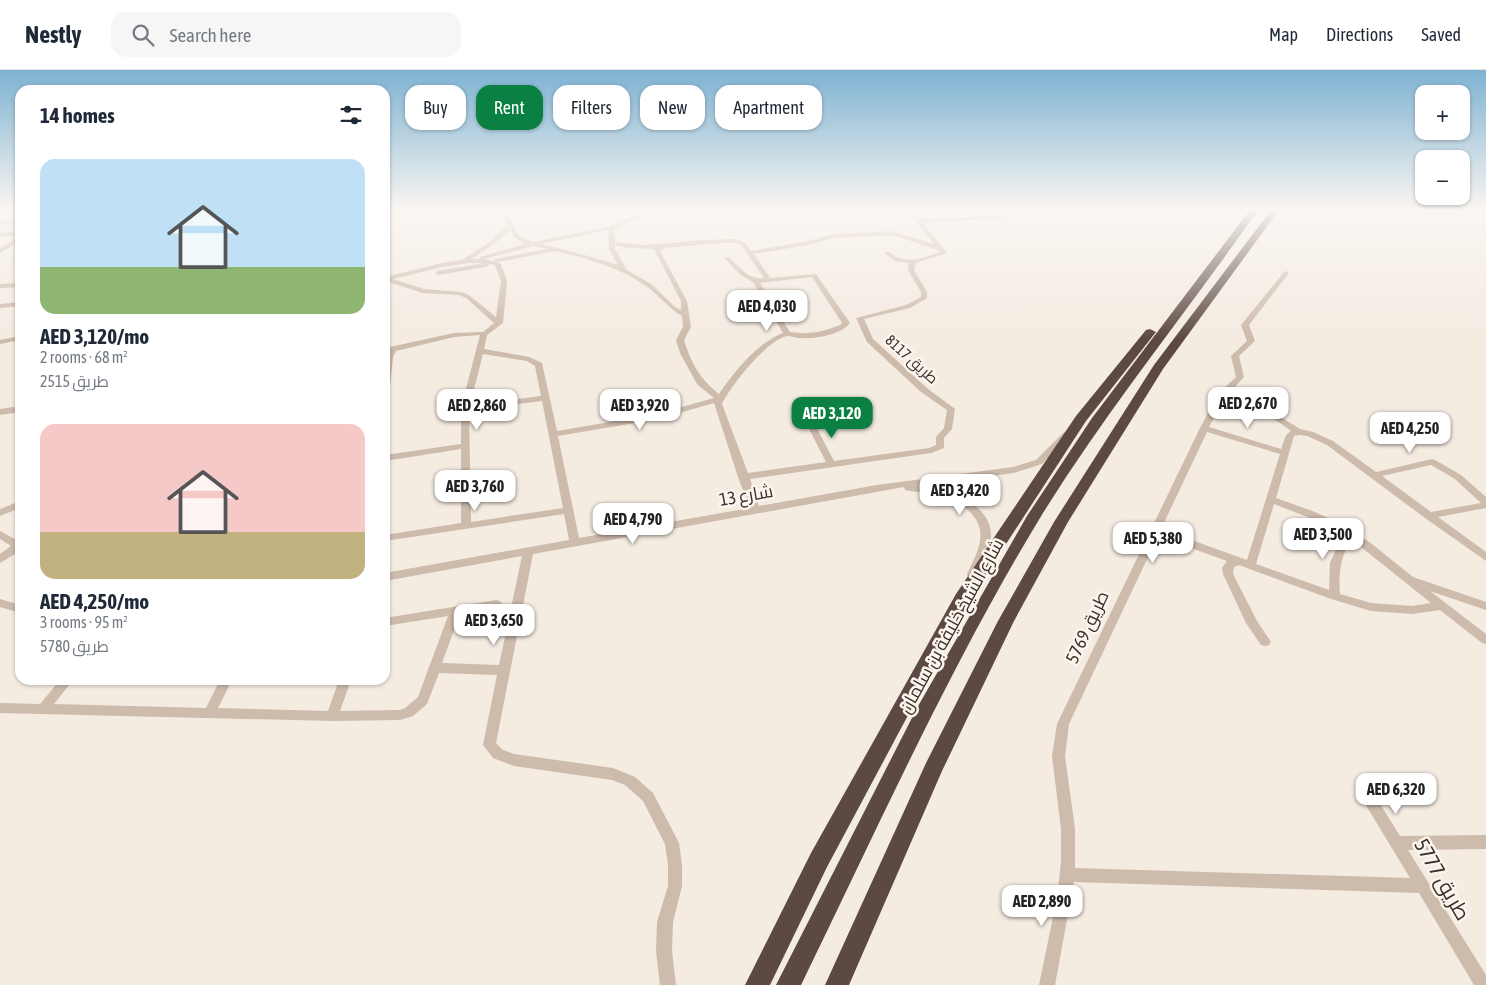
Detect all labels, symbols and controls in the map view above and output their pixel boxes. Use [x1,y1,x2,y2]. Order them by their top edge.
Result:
search box [111,12,461,57]
text: Nestly [25,21,81,48]
icon: search [129,21,157,49]
text: Search here [169,24,251,46]
text: Map [1269,24,1298,45]
text: Directions [1326,24,1393,45]
text: Saved [1421,24,1461,45]
chip: Buy [405,85,466,130]
chip: Rent [476,85,543,130]
chip: Filters [553,85,630,130]
chip: New [640,85,705,130]
chip: Apartment [715,85,822,130]
map controls [1415,85,1470,205]
button: + [1415,85,1470,140]
icon: filters [337,101,365,129]
text: 14 homes [40,103,115,127]
button: − [1415,150,1470,205]
icon: home [158,192,248,282]
pin: AED 4,030 [710,290,824,332]
text: AED 4,030 [738,297,796,315]
text: AED 3,120/mo [40,324,149,348]
street label: طريق 8117 [881,331,942,388]
text: 2 rooms · 68 m² [40,348,128,366]
text: طريق 2515 [40,372,109,390]
pin: AED 2,670 [1191,386,1305,429]
pin: AED 2,860 [420,388,534,431]
pin: AED 3,920 [583,388,697,431]
text: AED 2,670 [1219,394,1277,412]
text: AED 2,860 [448,396,506,414]
text: AED 3,920 [611,396,669,414]
pin: AED 3,120 [775,396,889,439]
text: AED 3,120 [803,404,861,422]
pin: AED 4,250 [1353,412,1467,454]
text: AED 4,250 [1381,419,1439,437]
icon: home [158,457,248,547]
pin: AED 3,760 [418,470,532,512]
pin: AED 3,420 [903,474,1017,516]
text: AED 3,760 [446,477,504,495]
street label: شارع 13 [717,480,775,512]
text: AED 3,420 [931,481,989,499]
pin: AED 4,790 [576,502,690,545]
text: AED 4,790 [604,510,662,528]
pin: AED 3,500 [1266,518,1380,560]
pin: AED 5,380 [1096,522,1210,564]
text: AED 3,500 [1294,525,1352,543]
text: AED 5,380 [1124,529,1182,547]
street label: شارع الشيخ خليفة بن سلمان [894,535,1010,718]
street label: طريق 5769 [1061,587,1115,667]
text: AED 4,250/mo [40,589,149,613]
pin: AED 3,650 [437,604,551,646]
text: AED 3,650 [465,611,523,629]
text: 3 rooms · 95 m² [40,613,128,631]
text: طريق 5780 [40,637,109,655]
pin: AED 6,320 [1339,772,1453,815]
text: AED 6,320 [1367,780,1425,798]
street label: طريق 5777 [1408,834,1476,925]
pin: AED 2,890 [985,884,1099,927]
text: AED 2,890 [1013,892,1071,910]

